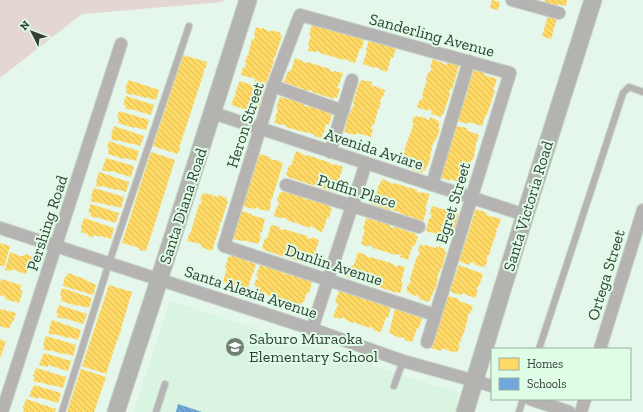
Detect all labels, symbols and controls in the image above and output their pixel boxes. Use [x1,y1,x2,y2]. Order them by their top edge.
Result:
street label: Sanderling Avenue [367,9,497,61]
north arrow [12,12,52,52]
text: N [17,18,33,33]
street label: Heron Street [222,80,268,170]
street label: Avenida Aviare [322,124,426,174]
street label: Santa Victoria Road [499,138,557,273]
street label: Santa Diana Road [155,145,211,267]
street label: Egret Street [432,160,474,246]
street label: Puffin Place [316,170,398,212]
street label: Pershing Road [23,173,71,273]
street label: Ortega Street [583,227,629,323]
street label: Dunlin Avenue [283,240,385,290]
street label: Santa Alexia Avenue [182,262,320,322]
place label: Saburo Muraoka Elementary School [249,329,378,366]
school or university icon: Saburo Muraoka Elementary School [224,336,246,358]
legend [491,348,631,400]
text: Homes [527,357,563,371]
text: Schools [527,377,566,391]

